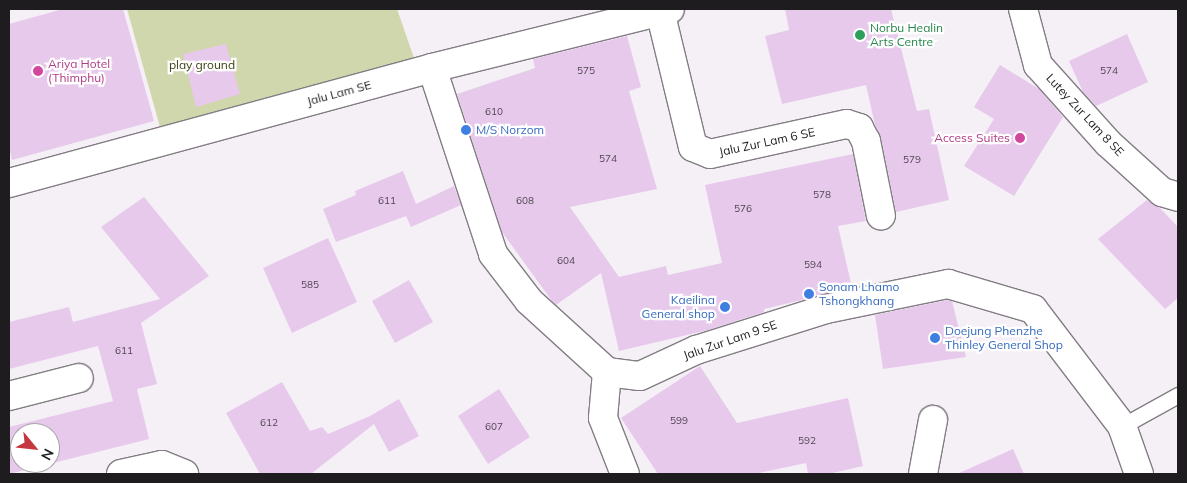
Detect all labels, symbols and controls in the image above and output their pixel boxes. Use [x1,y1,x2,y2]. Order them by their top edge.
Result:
place label: Norbu Healin Arts Centre [870,21,943,49]
marker: Norbu Healin Arts Centre [854,29,866,41]
place label: Ariya Hotel (Thimphu) [48,57,110,85]
park label: play ground [169,58,235,72]
marker: Ariya Hotel (Thimphu) [32,65,44,77]
house number: 575 [577,65,595,77]
house number: 574 [1100,65,1118,77]
street label: Lutey Zur Lam 8 SE [1043,71,1127,159]
street label: Jalu Lam SE [305,78,373,108]
house number: 610 [485,106,503,118]
place label: M/S Norzom [476,123,544,137]
marker: M/S Norzom [460,124,472,136]
street label: Jalu Zur Lam 6 SE [718,125,816,159]
place label: Access Suites [934,131,1010,145]
marker: Access Suites [1014,132,1026,144]
house number: 574 [599,153,617,165]
house number: 579 [903,154,921,166]
house number: 578 [813,189,831,201]
house number: 611 [378,195,396,207]
house number: 608 [516,195,534,207]
house number: 576 [734,203,752,215]
house number: 604 [557,255,575,267]
house number: 594 [804,259,822,271]
house number: 585 [301,279,319,291]
place label: Sonam Lhamo Tshongkhang [819,280,899,308]
marker: Sonam Lhamo Tshongkhang [803,288,815,300]
place label: Kaeilina General shop [642,293,715,321]
marker: Kaeilina General shop [719,301,731,313]
street label: Jalu Zur Lam 9 SE [681,317,779,363]
place label: Doejung Phenzhe Thinley General Shop [945,324,1063,352]
marker: Doejung Phenzhe Thinley General Shop [929,332,941,344]
house number: 611 [115,345,133,357]
house number: 599 [670,415,688,427]
house number: 612 [260,417,278,429]
house number: 607 [485,421,503,433]
north arrow [10,423,60,473]
house number: 592 [798,435,816,447]
text: N [37,446,58,463]

